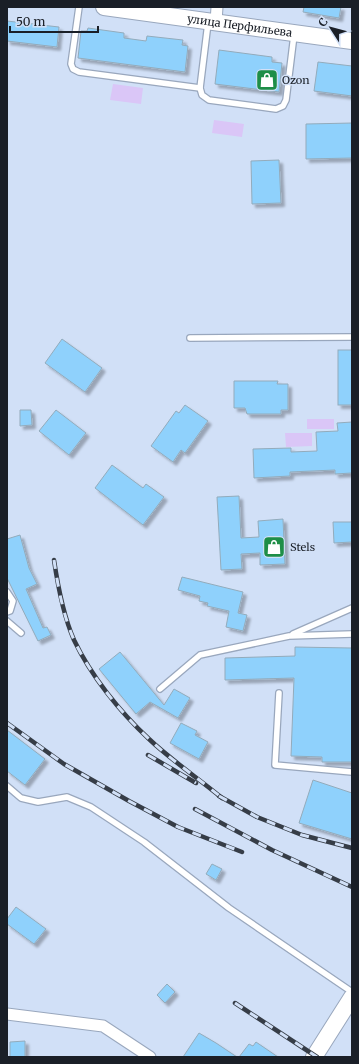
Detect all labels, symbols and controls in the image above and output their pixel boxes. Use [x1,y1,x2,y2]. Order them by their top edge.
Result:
scale bar [10,8,98,34]
north arrow [311,8,351,48]
street label: улица Перфильева [186,11,293,40]
text: 50 m [16,14,45,29]
text: С [315,15,331,29]
shop icon: Ozon [254,67,280,93]
place label: Ozon [282,73,310,87]
shop icon: Stels [261,534,287,560]
place label: Stels [290,540,315,554]

